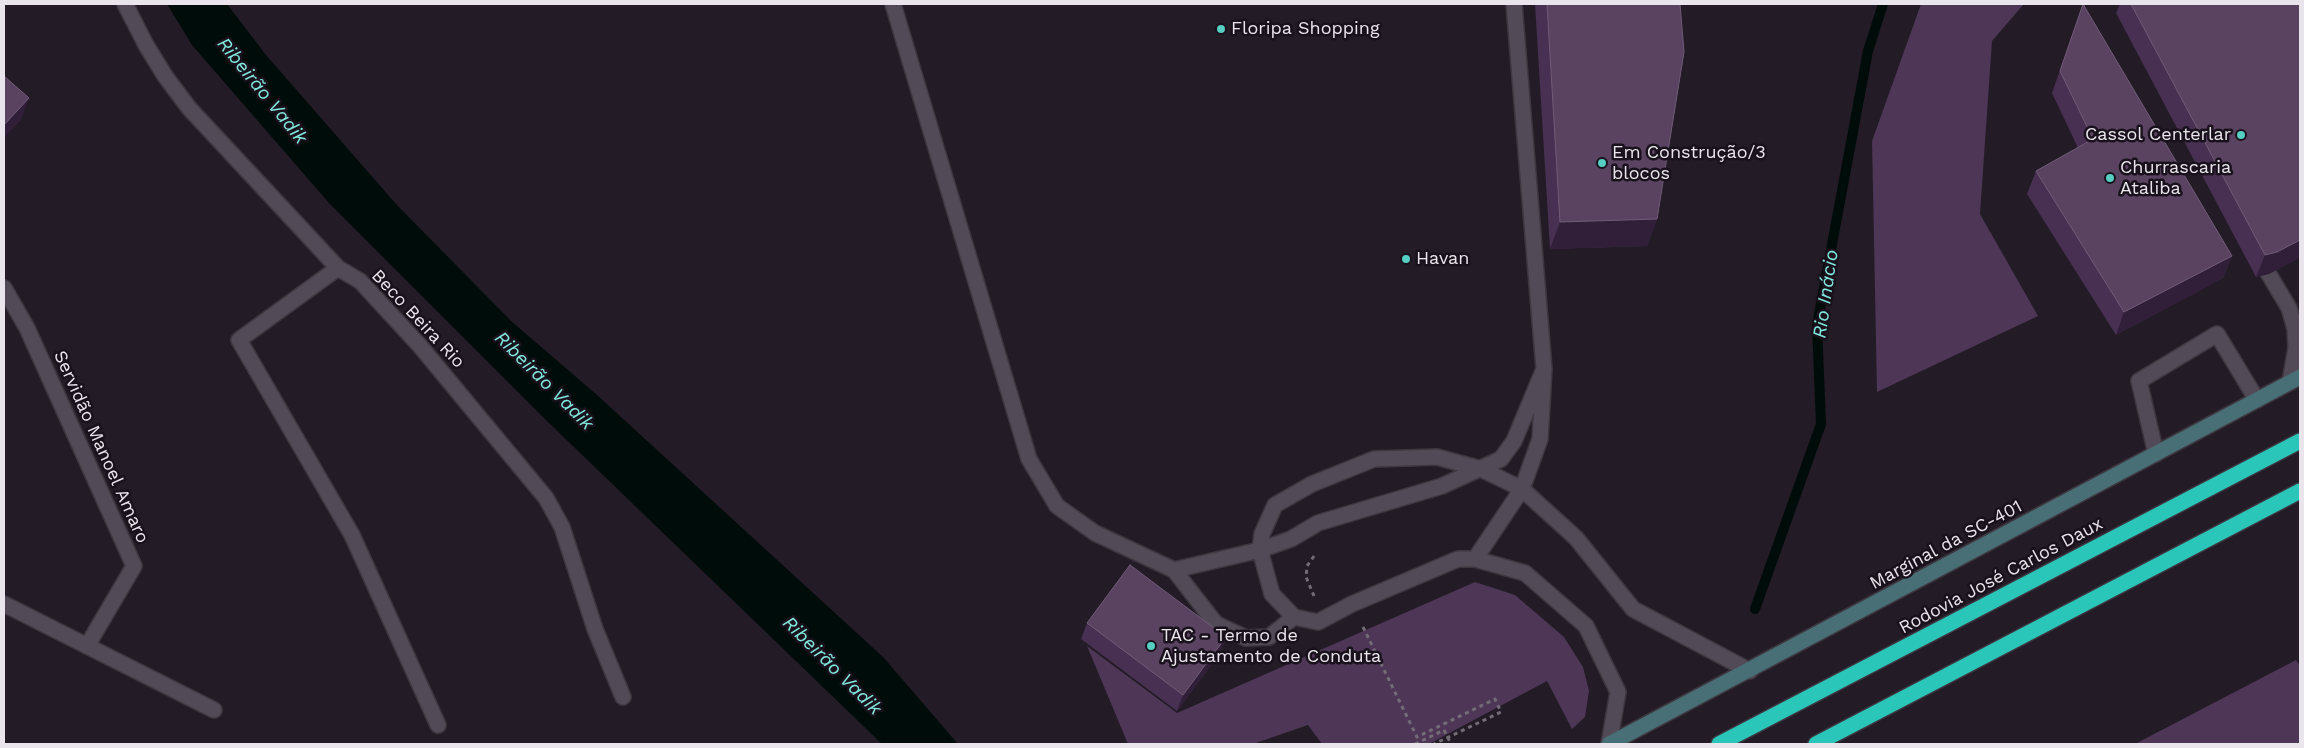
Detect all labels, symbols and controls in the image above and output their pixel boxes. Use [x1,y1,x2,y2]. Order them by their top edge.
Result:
place label: Floripa Shopping [1231,18,1380,40]
marker: Floripa Shopping [1215,23,1227,35]
water label: Ribeirão Vadik [212,33,312,149]
place label: Cassol Centerlar [2085,124,2231,146]
marker: Cassol Centerlar [2235,129,2247,141]
place label: Em Construção/3 blocos [1612,142,1766,184]
marker: Em Construção/3 blocos [1596,157,1608,169]
place label: Churrascaria Ataliba [2120,157,2231,200]
marker: Churrascaria Ataliba [2104,172,2116,184]
place label: Havan [1416,248,1469,270]
water label: Rio Inácio [1808,248,1844,340]
marker: Havan [1400,253,1412,265]
street label: Beco Beira Rio [367,265,469,373]
water label: Ribeirão Vadik [490,327,598,435]
street label: Servidão Manoel Amaro [49,347,153,547]
street label: Marginal da SC-401 [1866,496,2026,594]
street label: Rodovia José Carlos Daux [1895,513,2107,639]
water label: Ribeirão Vadik [778,612,886,720]
place label: TAC - Termo de Ajustamento de Conduta [1161,625,1381,668]
marker: TAC - Termo de Ajustamento de Conduta [1145,640,1157,652]

